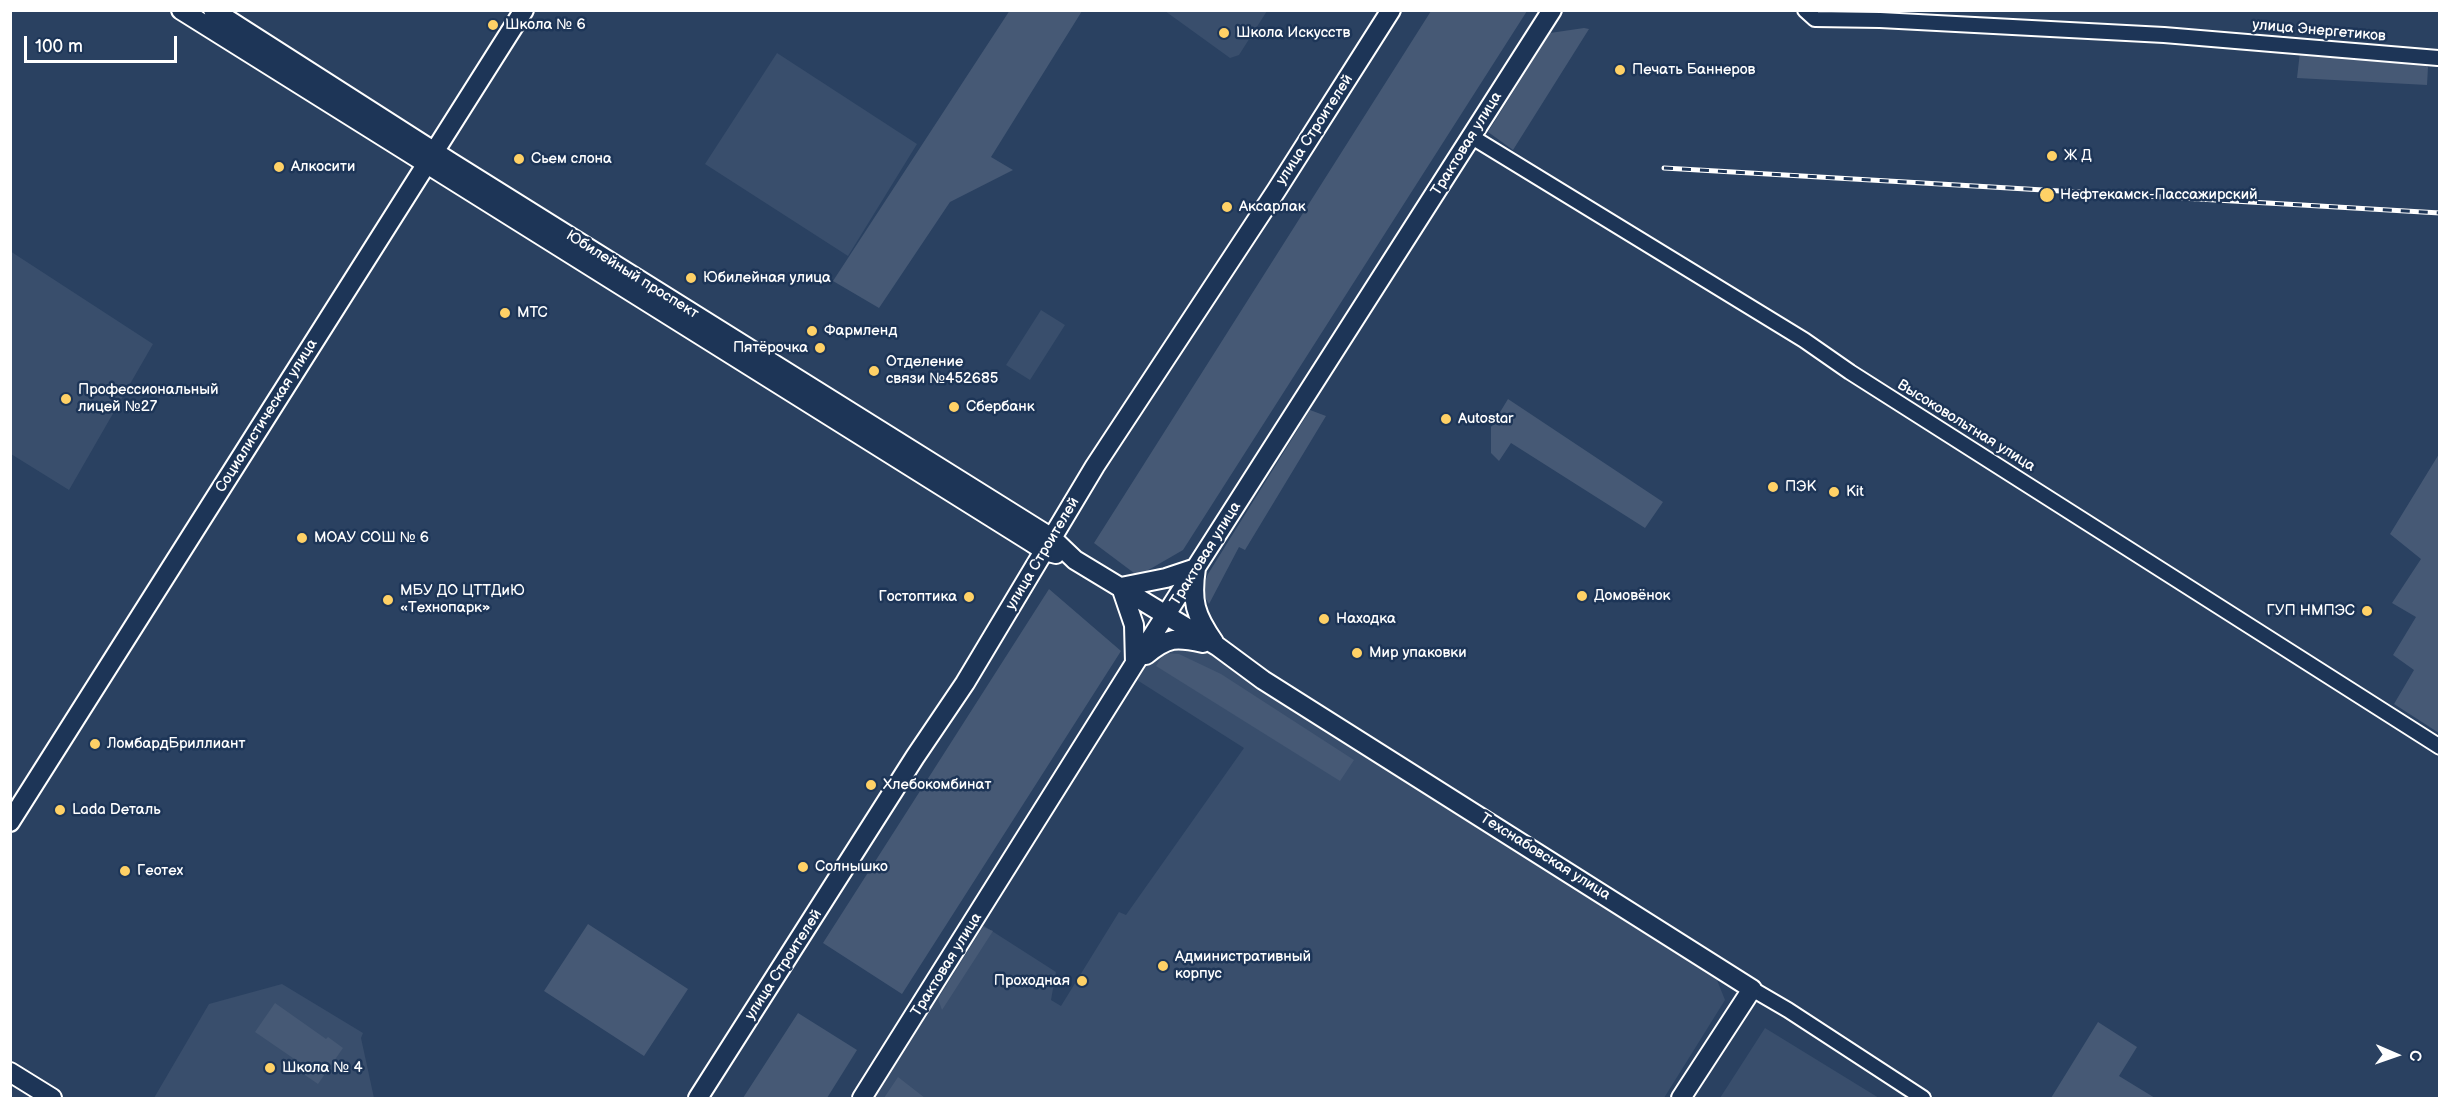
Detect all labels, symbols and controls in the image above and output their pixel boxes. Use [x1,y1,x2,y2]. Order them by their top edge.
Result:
place label: Школа № 6 [505,16,586,34]
street label: улица Энергетиков [2251,16,2387,46]
marker: Школа № 6 [486,18,500,32]
scale bar [27,24,180,62]
place label: Школа Искусств [1236,24,1350,42]
marker: Школа Искусств [1217,26,1231,40]
text: 100 m [35,36,83,57]
place label: Печать Баннеров [1632,61,1755,79]
marker: Печать Баннеров [1613,63,1627,77]
street label: улица Строителей [1273,71,1357,189]
street label: Трактовая улица [1428,89,1506,199]
place label: Ж Д [2064,147,2092,165]
marker: Ж Д [2045,149,2059,163]
place label: Сьем слона [531,150,612,168]
marker: Сьем слона [512,152,526,166]
place label: Алкосити [291,158,355,176]
marker: Алкосити [272,160,286,174]
marker: Нефтекамск-Пассажирский [2038,186,2056,204]
place label: Нефтекамск-Пассажирский [2060,186,2258,204]
place label: Аксарлак [1239,198,1306,216]
marker: Аксарлак [1220,200,1234,214]
street label: Юбилейный проспект [562,227,702,323]
place label: Юбилейная улица [703,269,831,287]
marker: Юбилейная улица [684,271,698,285]
place label: МТС [517,304,548,322]
marker: МТС [498,306,512,320]
place label: Фармленд [824,322,897,340]
marker: Фармленд [805,324,819,338]
street label: Социалистическая улица [212,336,322,496]
place label: Пятёрочка [733,339,808,357]
marker: Пятёрочка [813,341,827,355]
place label: Отделение связи №452685 [886,353,998,388]
marker: Отделение связи №452685 [867,364,881,378]
street label: Высоковольтная улица [1894,376,2038,476]
place label: Профессиональный лицей №27 [78,381,219,416]
marker: Профессиональный лицей №27 [59,392,73,406]
place label: Сбербанк [966,398,1035,416]
marker: Сбербанк [947,400,961,414]
place label: Autostar [1458,410,1514,428]
marker: Autostar [1439,412,1453,426]
place label: ПЭК [1785,478,1816,496]
marker: ПЭК [1766,480,1780,494]
place label: Kit [1846,483,1864,501]
marker: Kit [1827,485,1841,499]
street label: улица Строителей [1002,494,1084,614]
street label: Трактовая улица [1167,499,1245,609]
place label: МОАУ СОШ № 6 [314,529,429,547]
marker: МОАУ СОШ № 6 [295,531,309,545]
place label: МБУ ДО ЦТТДиЮ «Технопарк» [400,582,525,617]
place label: Домовёнок [1594,587,1671,605]
place label: Гостоптика [878,588,957,606]
marker: Домовёнок [1575,589,1589,603]
marker: Гостоптика [962,590,976,604]
marker: МБУ ДО ЦТТДиЮ «Технопарк» [381,593,395,607]
place label: ГУП НМПЭС [2266,602,2355,620]
marker: ГУП НМПЭС [2360,604,2374,618]
place label: Находка [1336,610,1396,628]
marker: Находка [1317,612,1331,626]
place label: Мир упаковки [1369,644,1467,662]
marker: Мир упаковки [1350,646,1364,660]
place label: ЛомбардБриллиант [107,735,245,753]
marker: ЛомбардБриллиант [88,737,102,751]
place label: Хлебокомбинат [883,776,991,794]
marker: Хлебокомбинат [864,778,878,792]
place label: Lada Dеталь [72,801,161,819]
marker: Lada Dеталь [53,803,67,817]
street label: Техснабовская улица [1477,810,1613,904]
place label: Солнышко [815,858,888,876]
marker: Солнышко [796,860,810,874]
place label: Геотех [137,862,183,880]
marker: Геотех [118,864,132,878]
street label: улица Строителей [742,906,826,1024]
street label: Трактовая улица [908,910,986,1020]
place label: Административный корпус [1175,948,1311,983]
marker: Административный корпус [1156,959,1170,973]
place label: Проходная [994,972,1070,990]
marker: Проходная [1075,974,1089,988]
north arrow [2366,1025,2426,1085]
text: С [2405,1050,2424,1062]
place label: Школа № 4 [282,1059,363,1077]
marker: Школа № 4 [263,1061,277,1075]

